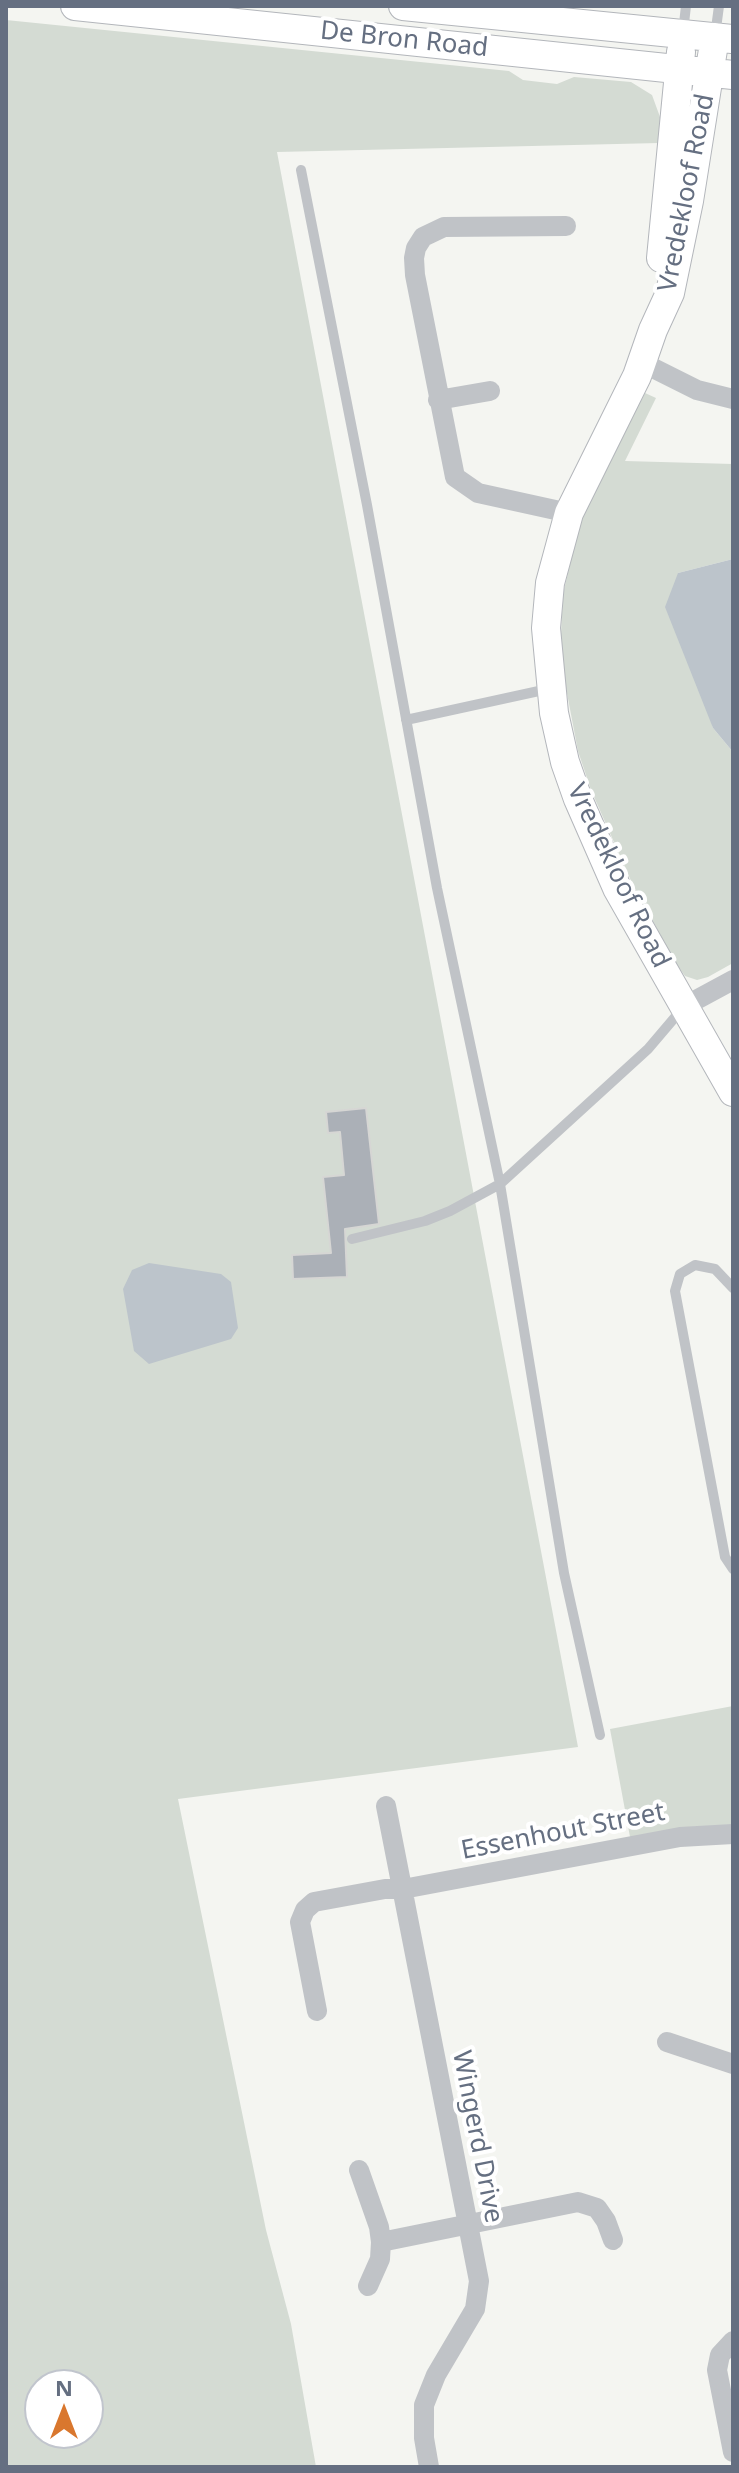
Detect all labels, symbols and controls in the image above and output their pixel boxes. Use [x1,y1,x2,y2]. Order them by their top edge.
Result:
street label: De Bron Road [319,16,489,64]
street label: Vredekloof Road [652,91,722,295]
street label: Vredekloof Road [560,779,676,973]
street label: Essenhout Street [459,1797,667,1867]
street label: Wingerd Drive [445,2048,509,2226]
north arrow [24,2369,104,2449]
text: N [55,2372,73,2402]

